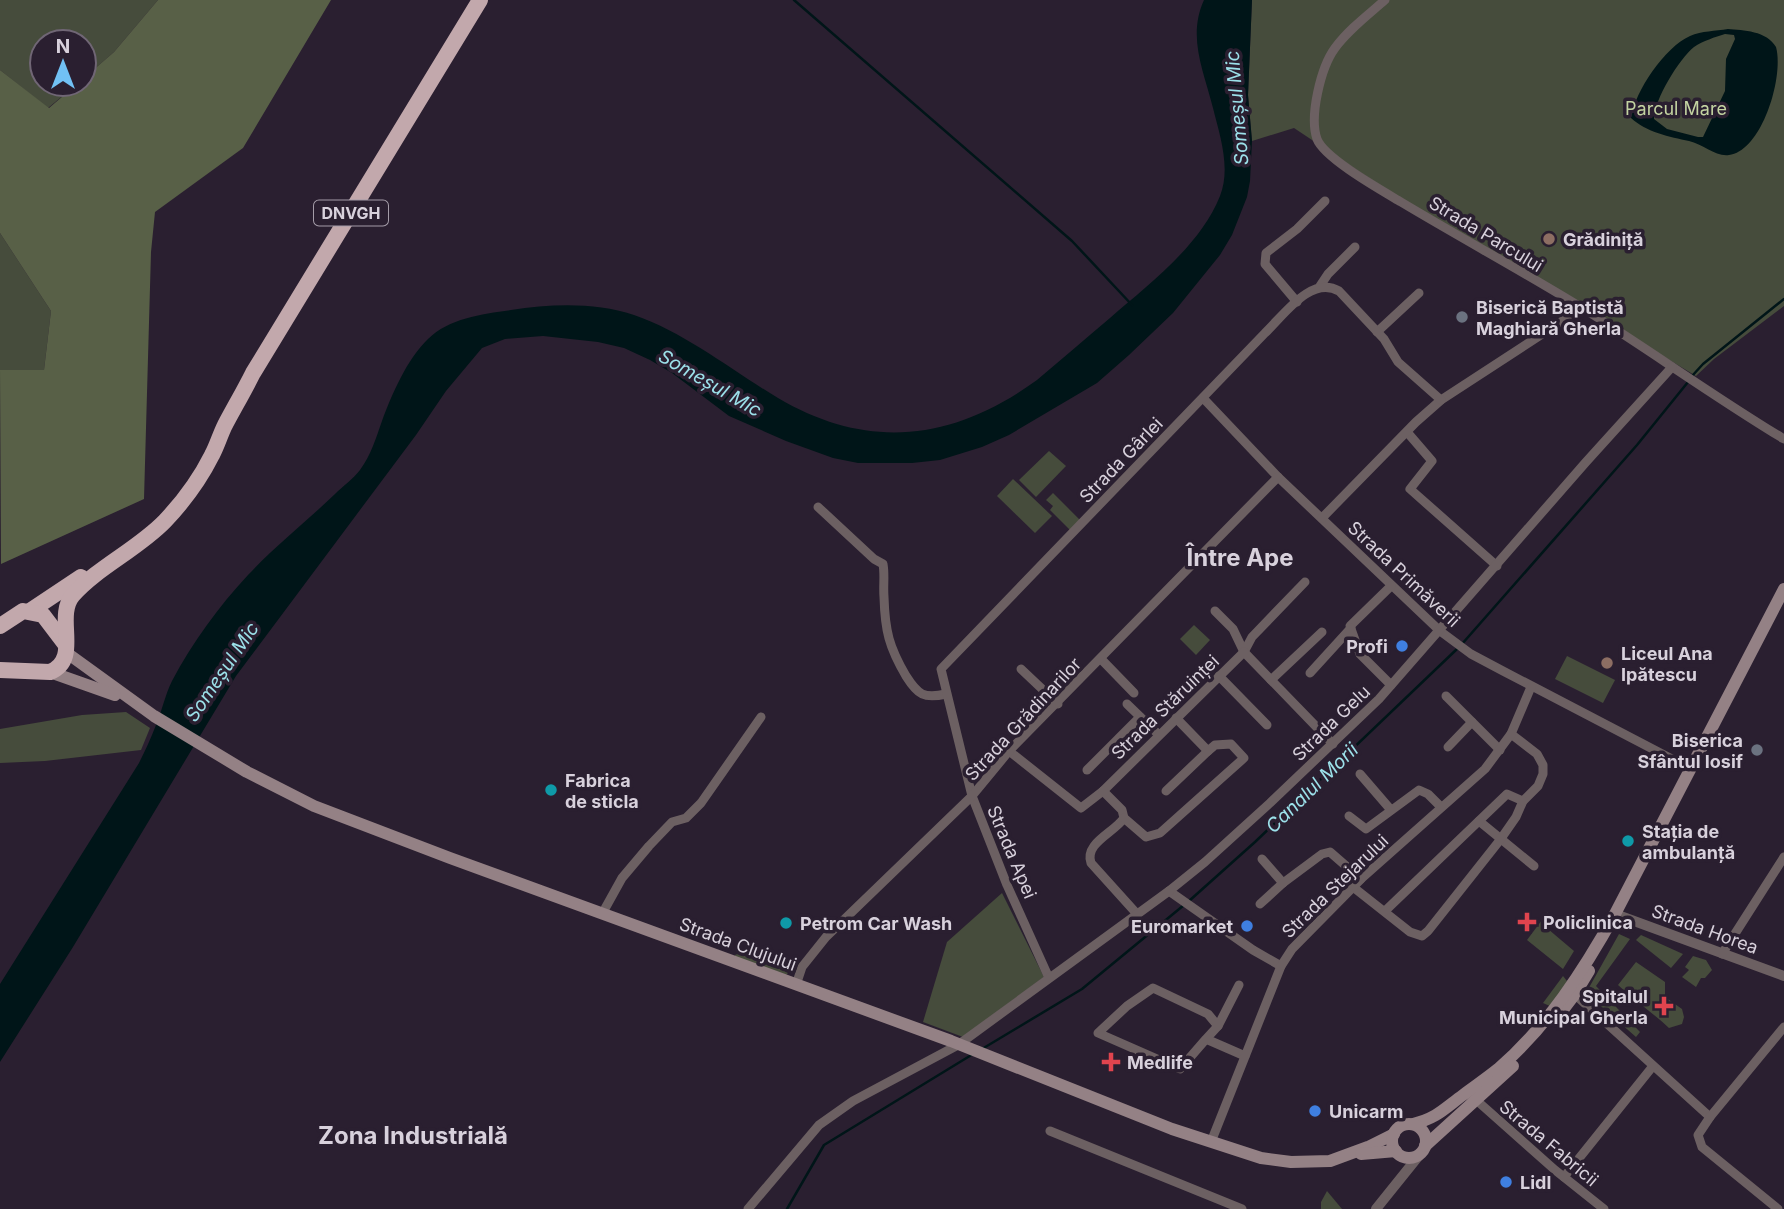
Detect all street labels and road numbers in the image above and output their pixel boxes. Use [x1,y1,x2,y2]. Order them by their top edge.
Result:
street label: Strada Parcului [1425,192,1547,276]
road number: DNVGH [314,200,388,226]
street label: Strada Gârlei [1075,413,1167,507]
street label: Strada Primăverii [1344,517,1464,631]
street label: Strada Stăruinței [1107,650,1224,764]
street label: Strada Grădinarilor [961,653,1085,785]
street label: Strada Gelu [1288,681,1374,765]
street label: Strada Apei [983,802,1041,902]
street label: Strada Stejarului [1278,830,1392,942]
street label: Strada Horea [1649,900,1761,958]
street label: Strada Clujului [677,913,799,975]
street label: Strada Fabricii [1495,1096,1603,1190]

